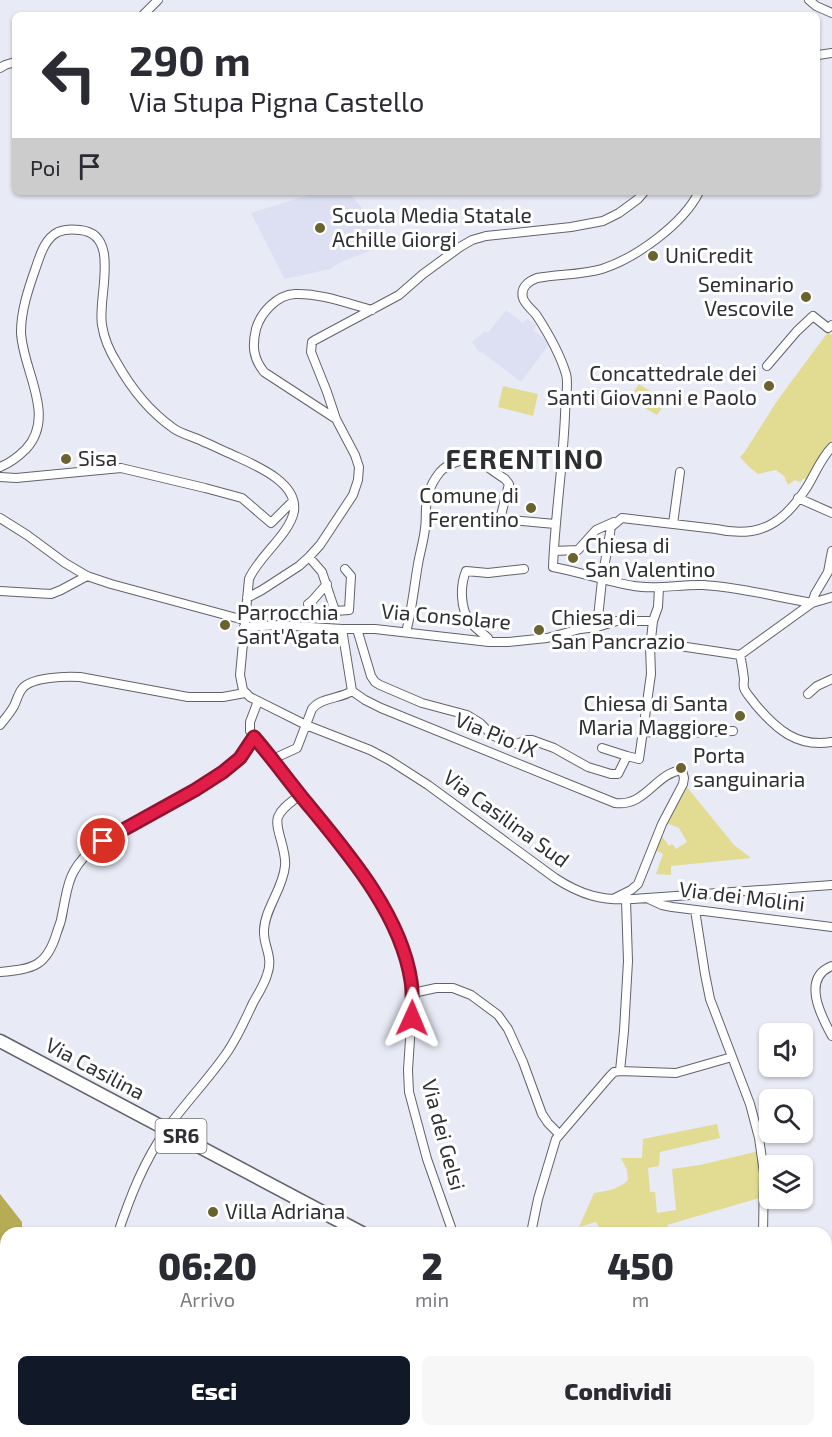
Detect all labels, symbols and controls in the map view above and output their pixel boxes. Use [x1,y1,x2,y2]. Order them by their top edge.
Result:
text: 290 m [129,34,251,84]
icon: left [30,36,108,114]
text: Via Stupa Pigna Castello [129,85,424,117]
icon: arrive [73,150,106,183]
text: Poi [30,154,61,180]
place label: Scuola Media Statale Achille Giorgi [332,202,532,251]
marker: Scuola Media Statale Achille Giorgi [313,221,327,235]
place label: UniCredit [665,242,753,267]
marker: UniCredit [646,249,660,263]
place label: Seminario Vescovile [698,271,794,320]
marker: Seminario Vescovile [799,290,813,304]
place label: Concattedrale dei Santi Giovanni e Paolo [547,360,757,409]
marker: Concattedrale dei Santi Giovanni e Paolo [762,379,776,393]
district label: FERENTINO [446,442,604,474]
place label: Sisa [78,445,117,470]
marker: Sisa [59,452,73,466]
place label: Comune di Ferentino [419,482,519,531]
marker: Comune di Ferentino [524,501,538,515]
place label: Chiesa di San Valentino [585,532,715,581]
marker: Chiesa di San Valentino [566,551,580,565]
street label: Via Consolare [380,597,512,634]
place label: Parrocchia Sant'Agata [237,599,340,648]
place label: Chiesa di San Pancrazio [551,604,685,653]
marker: Parrocchia Sant'Agata [218,618,232,632]
marker: Chiesa di San Pancrazio [532,623,546,637]
place label: Chiesa di Santa Maria Maggiore [578,690,728,739]
street label: Via Pio IX [452,706,542,762]
marker: Chiesa di Santa Maria Maggiore [733,709,747,723]
place label: Porta sanguinaria [693,742,805,791]
marker: Porta sanguinaria [674,761,688,775]
street label: Via Casilina Sud [439,764,575,872]
pin [77,815,128,866]
icon: arrive [86,824,119,857]
street label: Via dei Molini [678,875,807,916]
position arrow [380,986,444,1050]
map controls [759,1023,813,1209]
button: sound [759,1023,813,1077]
street label: Via Casilina [42,1031,150,1104]
street label: Via dei Gelsi [418,1076,471,1193]
button: search [759,1089,813,1143]
road number: SR6 [156,1119,207,1153]
button: layers [759,1155,813,1209]
place label: Villa Adriana [225,1198,345,1223]
marker: Villa Adriana [206,1205,220,1219]
text: 06:20 [158,1244,257,1287]
text: 2 [421,1244,443,1287]
text: 450 [607,1244,674,1287]
text: Arrivo [180,1287,235,1311]
text: min [415,1287,449,1311]
text: m [632,1287,649,1311]
button: Esci [18,1356,410,1425]
button: Condividi [422,1356,814,1425]

